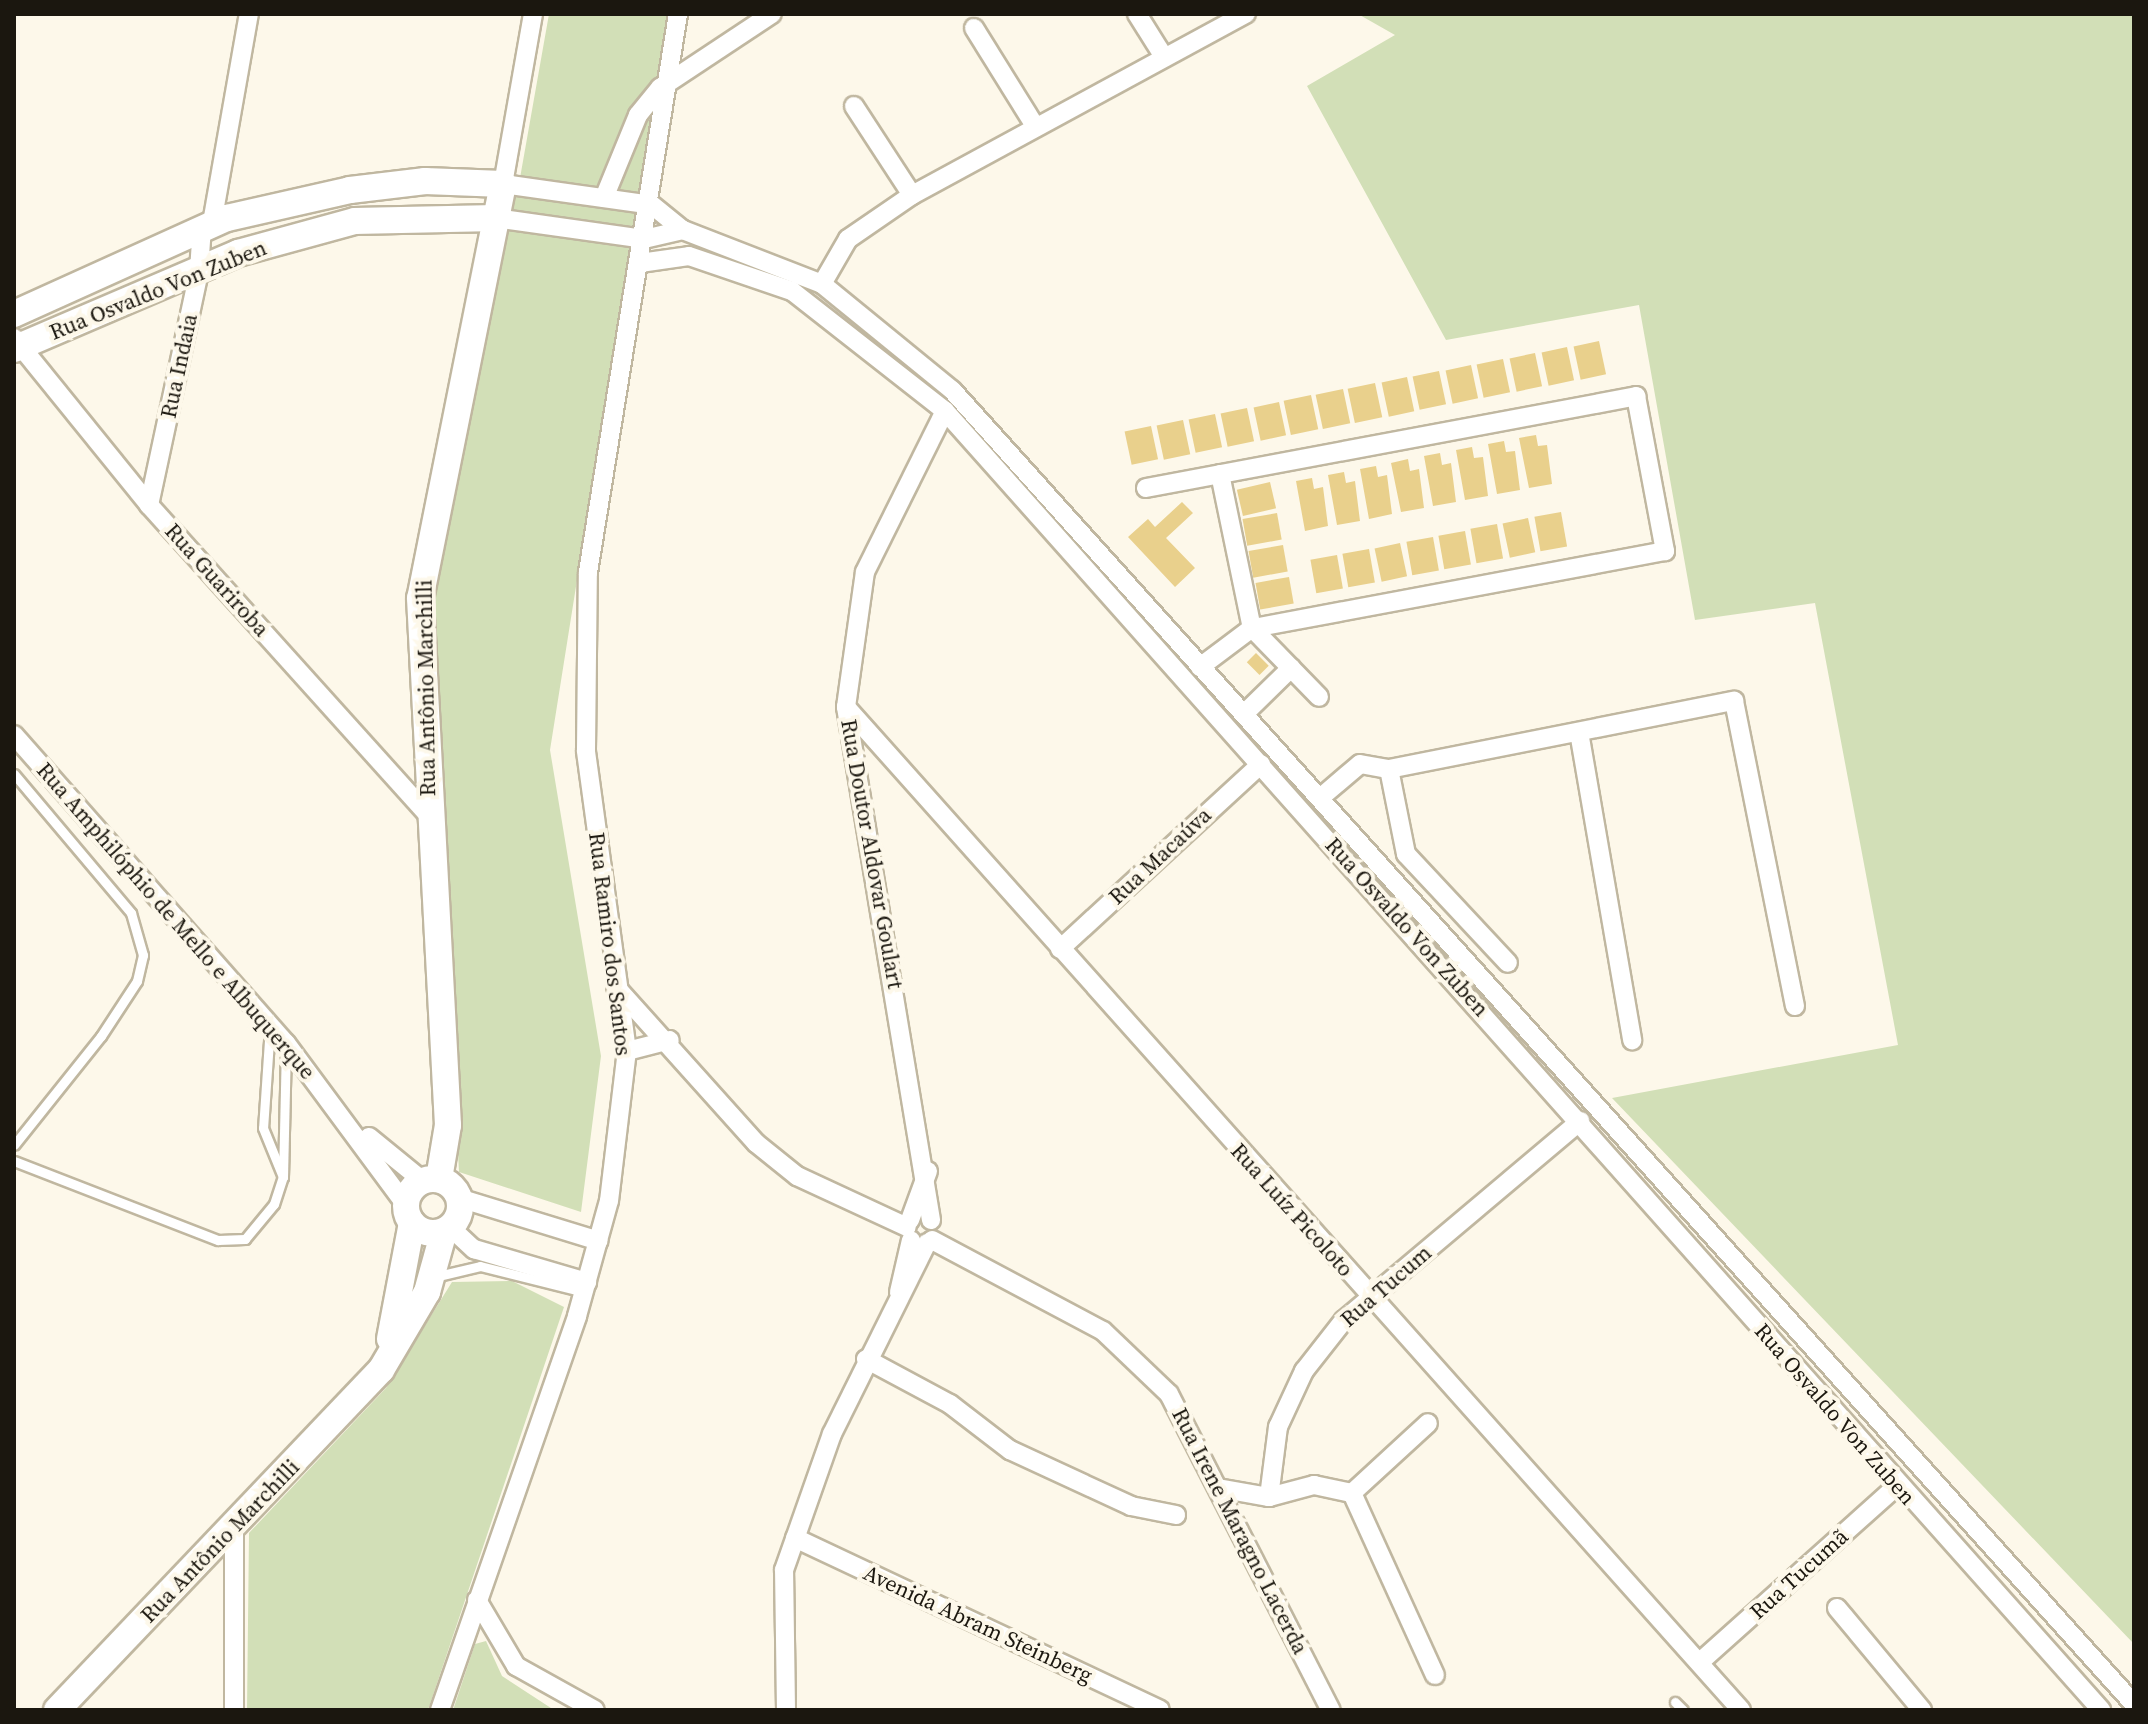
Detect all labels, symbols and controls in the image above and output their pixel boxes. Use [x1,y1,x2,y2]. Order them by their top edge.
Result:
street label: Rua Osvaldo Von Zuben [45,234,271,346]
street label: Rua Indaia [155,311,203,421]
street label: Rua Guariroba [159,518,275,642]
street label: Rua Antônio Marchilli [411,579,441,797]
street label: Rua Doutor Aldovar Goulart [835,717,909,991]
street label: Rua Amphilóphio de Mello e Albuquerque [31,757,321,1085]
street label: Rua Macaúva [1103,802,1217,910]
street label: Rua Ramiro dos Santos [583,831,637,1057]
street label: Rua Osvaldo Von Zuben [1319,832,1495,1022]
street label: Rua Luíz Picoloto [1225,1138,1359,1282]
street label: Rua Tucum [1335,1239,1437,1333]
street label: Rua Osvaldo Von Zuben [1749,1318,1921,1510]
street label: Rua Irene Maragno Lacerda [1166,1404,1314,1658]
street label: Rua Antônio Marchilli [135,1454,305,1628]
street label: Rua Tucumã [1744,1523,1854,1625]
street label: Avenida Abram Steinberg [859,1559,1097,1689]

